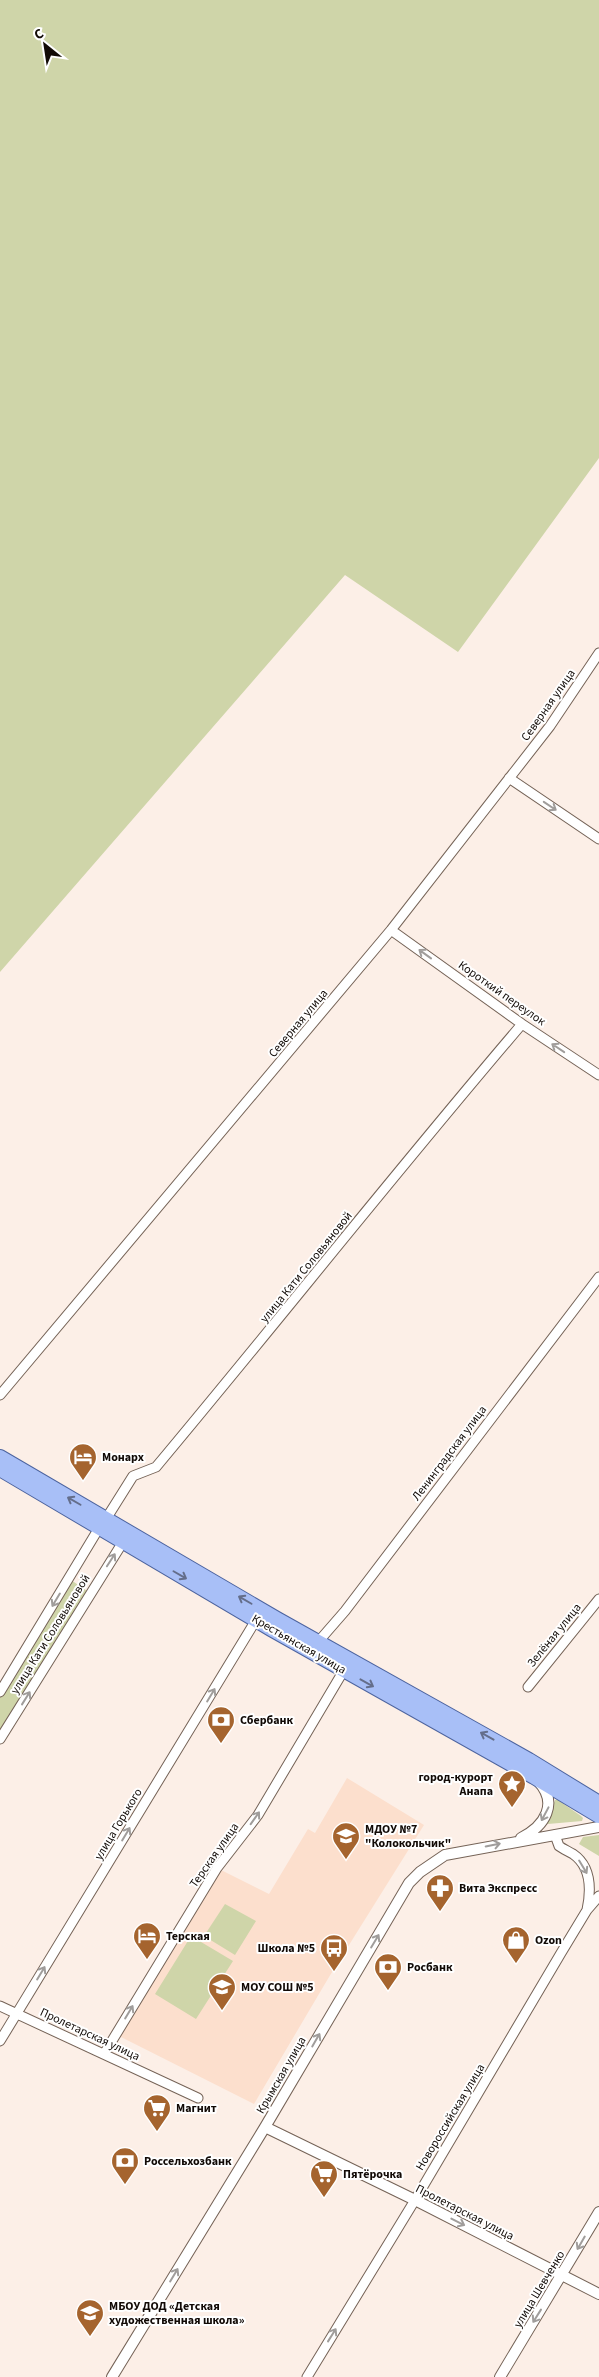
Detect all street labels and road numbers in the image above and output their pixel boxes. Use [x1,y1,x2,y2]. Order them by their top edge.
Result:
street label: Северная улица [517,666,580,745]
street label: Короткий переулок [455,957,549,1030]
street label: Северная улица [265,986,332,1061]
street label: улица Кати Соловьяновой [256,1208,357,1326]
street label: Ленинградская улица [408,1402,491,1504]
street label: улица Кати Соловьяновой [7,1571,94,1697]
street label: Зелёная улица [523,1600,585,1671]
street label: Крестьянская улица [248,1610,349,1678]
street label: улица Горького [90,1785,147,1863]
street label: Терская улица [186,1819,243,1891]
street label: Пролетарская улица [37,2004,143,2065]
street label: Крымская улица [252,2033,310,2117]
street label: Новороссийская улица [412,2061,489,2174]
street label: Пролетарская улица [413,2180,517,2245]
street label: улица Шевченко [510,2247,569,2331]

